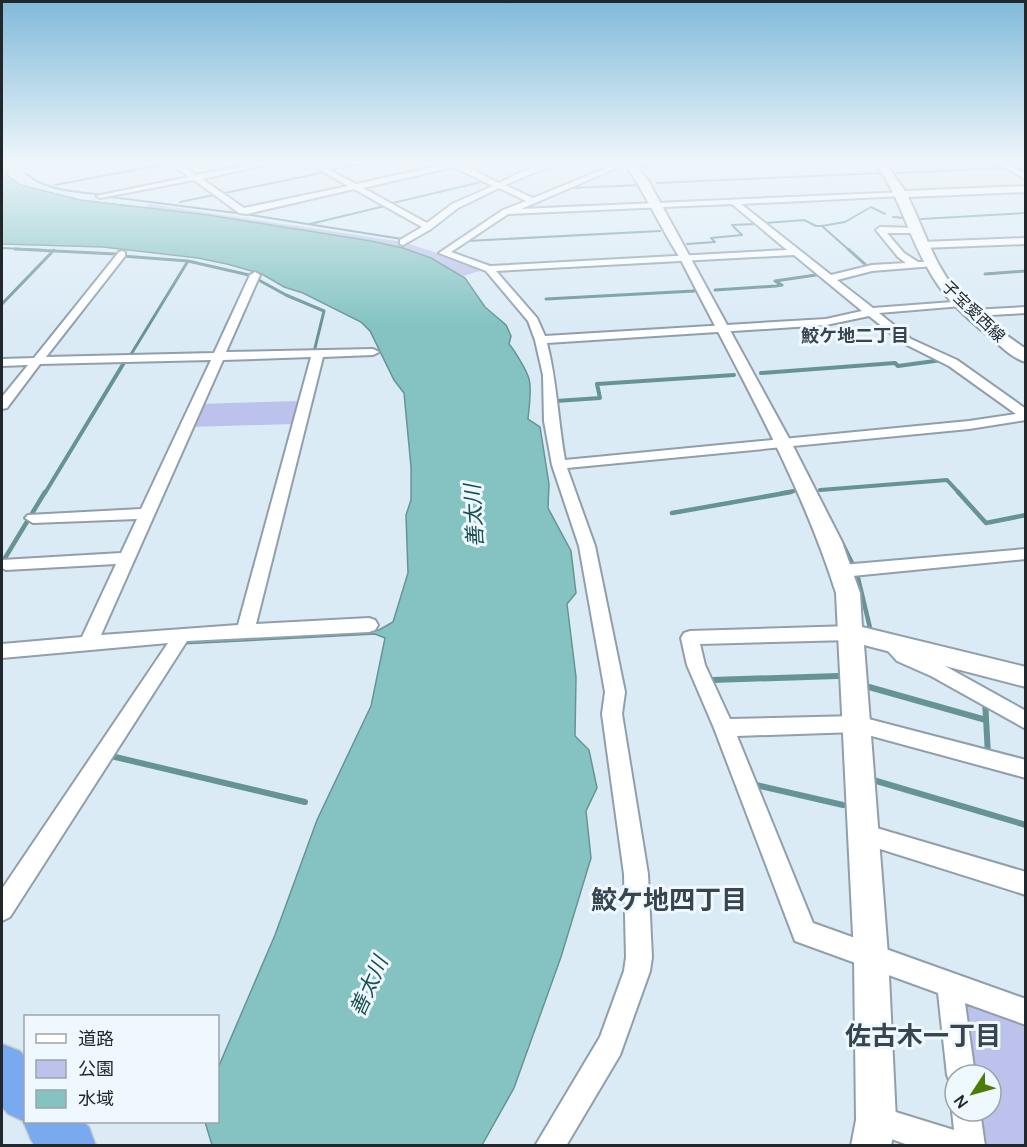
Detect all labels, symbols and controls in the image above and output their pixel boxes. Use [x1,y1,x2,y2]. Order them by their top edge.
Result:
street label: 子宝愛西線 [938,275,1010,347]
district label: 鮫ケ地二丁目 [801,323,909,347]
water label: 善太川 [457,482,489,548]
district label: 鮫ケ地四丁目 [591,881,747,917]
water label: 善太川 [342,950,394,1020]
legend [24,1015,219,1123]
district label: 佐古木一丁目 [845,1017,1001,1053]
text: 道路 [78,1026,114,1050]
text: 公園 [78,1056,114,1080]
north arrow [943,1063,1003,1123]
text: 水域 [78,1086,114,1110]
text: N [949,1091,973,1113]

